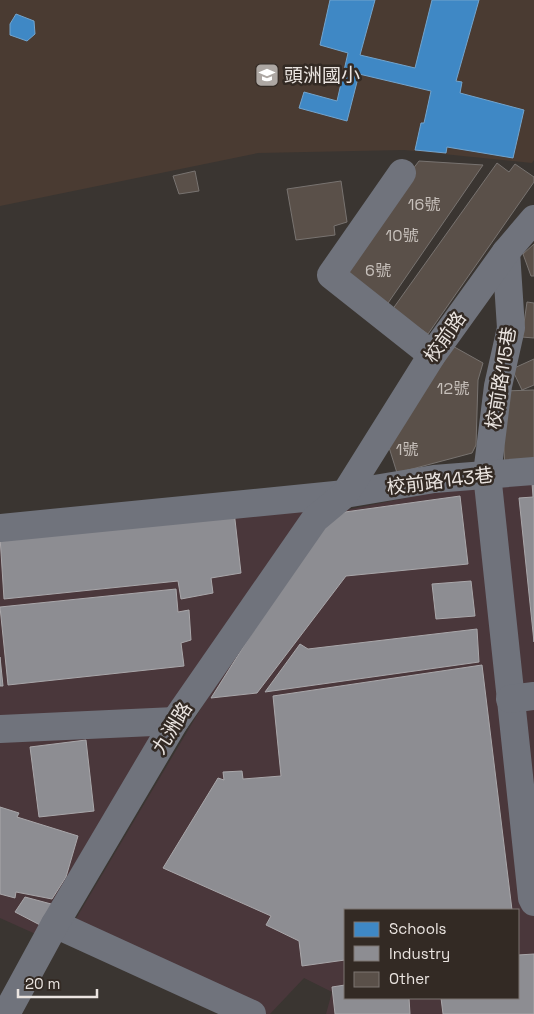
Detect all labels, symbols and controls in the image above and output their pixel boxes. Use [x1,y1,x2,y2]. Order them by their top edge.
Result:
school or university icon: 頭洲國小 [254,62,280,88]
place label: 頭洲國小 [284,63,360,88]
house number: 16號 [408,194,440,215]
house number: 10號 [386,225,418,246]
house number: 6號 [365,260,391,281]
street label: 校前路 [418,306,472,368]
street label: 校前路115巷 [481,325,521,431]
house number: 12號 [437,378,469,399]
house number: 1號 [396,439,418,460]
street label: 校前路143巷 [385,462,495,500]
street label: 九洲路 [146,697,198,759]
legend [344,909,519,999]
text: Schools [389,919,447,938]
text: Industry [389,944,450,963]
scale bar [18,966,96,998]
text: Other [389,969,430,988]
text: 20 m [25,974,60,993]

